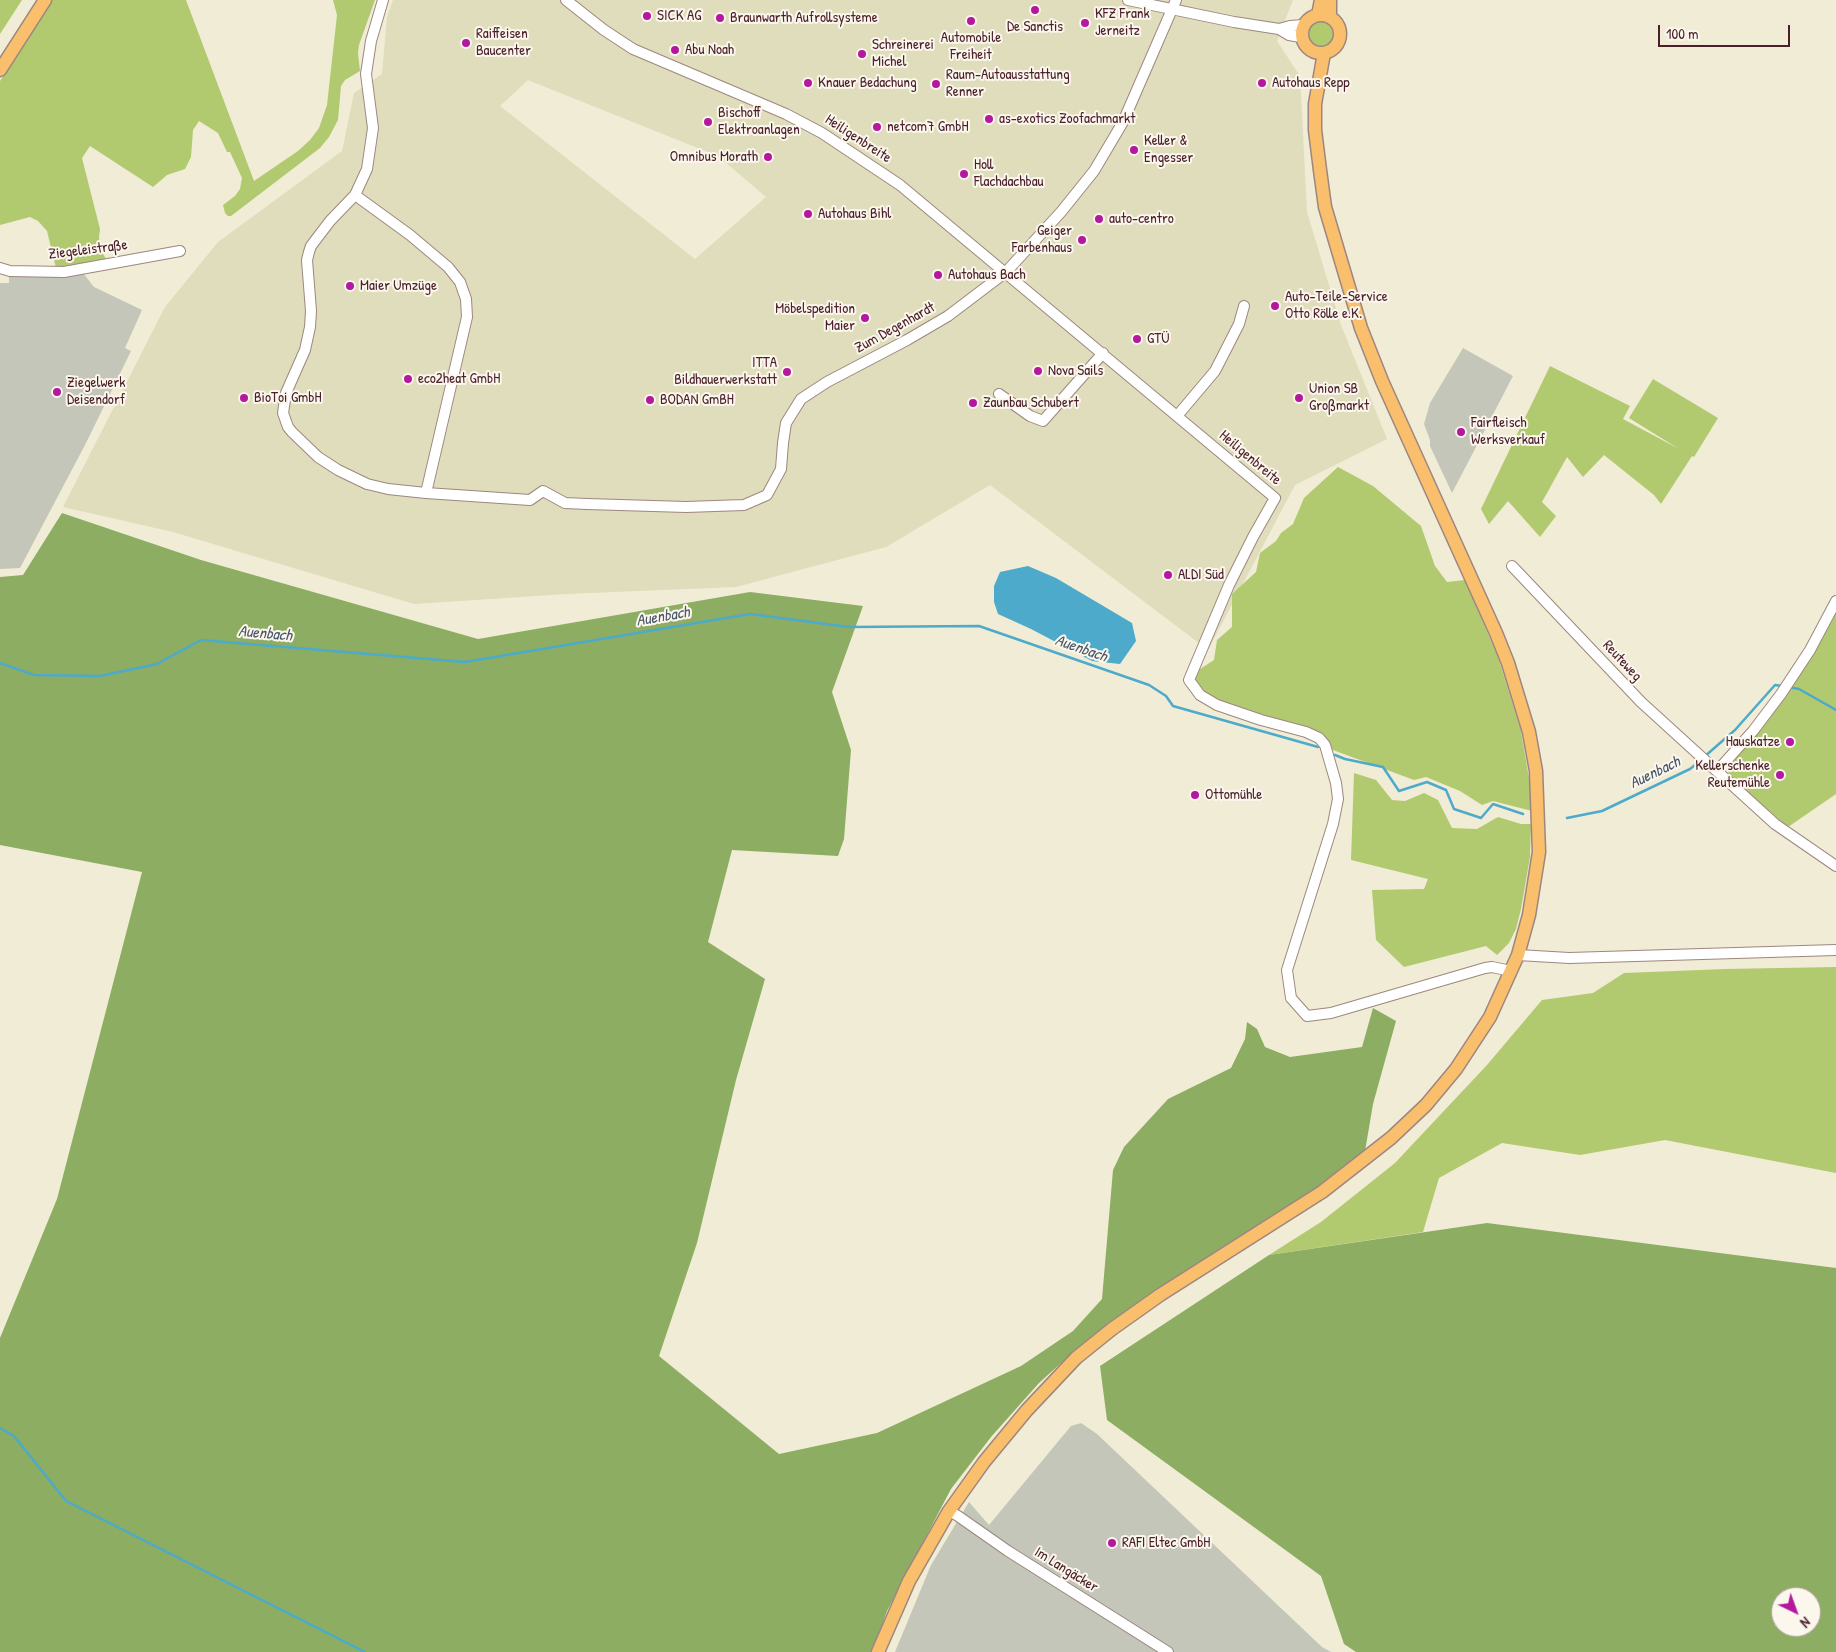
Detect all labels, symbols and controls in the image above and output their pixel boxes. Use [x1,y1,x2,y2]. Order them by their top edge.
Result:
marker: De Sanctis [1029,4,1041,16]
place label: KFZ Frank Jerneitz [1095,5,1150,40]
place label: SICK AG [657,7,701,25]
place label: Braunwarth Aufrollsysteme [730,9,878,27]
marker: SICK AG [641,10,653,22]
marker: Braunwarth Aufrollsysteme [714,12,726,24]
marker: Automobile Freiheit [965,15,977,27]
scale bar [1661,15,1794,47]
marker: KFZ Frank Jerneitz [1079,17,1091,29]
place label: De Sanctis [1007,18,1063,36]
text: 100 m [1666,23,1699,44]
place label: Raiffeisen Baucenter [476,25,531,60]
place label: Automobile Freiheit [941,29,1001,64]
place label: Schreinerei Michel [872,36,934,71]
marker: Raiffeisen Baucenter [460,37,472,49]
place label: Abu Noah [685,41,734,59]
marker: Abu Noah [669,44,681,56]
marker: Schreinerei Michel [856,48,868,60]
place label: Raum-Autoausstattung Renner [946,66,1070,101]
place label: Knauer Bedachung [818,74,917,92]
place label: Autohaus Repp [1272,74,1350,92]
marker: Knauer Bedachung [802,77,814,89]
marker: Autohaus Repp [1256,77,1268,89]
marker: Raum-Autoausstattung Renner [930,78,942,90]
place label: Bischoff Elektroanlagen [718,104,800,139]
place label: as-exotics Zoofachmarkt [999,110,1135,128]
street label: Heiligenbreite [821,111,895,167]
marker: as-exotics Zoofachmarkt [983,113,995,125]
marker: Bischoff Elektroanlagen [702,116,714,128]
place label: netcom7 GmbH [887,118,968,136]
marker: netcom7 GmbH [871,121,883,133]
place label: Keller & Engesser [1144,132,1193,167]
marker: Keller & Engesser [1128,144,1140,156]
place label: Omnibus Morath [670,148,758,166]
marker: Omnibus Morath [762,151,774,163]
place label: Holl Flachdachbau [974,156,1044,191]
marker: Holl Flachdachbau [958,168,970,180]
place label: Autohaus Bihl [818,205,891,223]
marker: Autohaus Bihl [802,208,814,220]
place label: auto-centro [1109,210,1174,228]
marker: auto-centro [1093,213,1105,225]
place label: Geiger Farbenhaus [1012,222,1072,257]
marker: Geiger Farbenhaus [1076,234,1088,246]
street label: Ziegeleistraße [48,236,128,264]
place label: Autohaus Bach [948,266,1026,284]
marker: Autohaus Bach [932,269,944,281]
place label: Maier Umzüge [360,277,437,295]
marker: Maier Umzüge [344,280,356,292]
place label: Auto-Teile-Service Otto Rölle e.K. [1285,288,1388,323]
street label: Zum Degenhardt [852,299,938,357]
place label: Möbelspedition Maier [775,300,855,335]
marker: Auto-Teile-Service Otto Rölle e.K. [1269,300,1281,312]
marker: Möbelspedition Maier [859,312,871,324]
place label: GTÜ [1147,330,1169,348]
marker: GTÜ [1131,333,1143,345]
place label: ITTA Bildhauerwerkstatt [674,354,777,389]
place label: Nova Sails [1048,362,1103,380]
marker: Nova Sails [1032,365,1044,377]
marker: ITTA Bildhauerwerkstatt [781,366,793,378]
place label: eco2heat GmbH [418,370,500,388]
marker: eco2heat GmbH [402,373,414,385]
place label: Ziegelwerk Deisendorf [67,374,125,409]
place label: Union SB Großmarkt [1309,380,1369,415]
marker: Ziegelwerk Deisendorf [51,386,63,398]
place label: BioToi GmbH [254,389,321,407]
place label: BODAN GmBH [660,391,734,409]
marker: BioToi GmbH [238,392,250,404]
marker: Union SB Großmarkt [1293,392,1305,404]
marker: BODAN GmBH [644,394,656,406]
place label: Zaunbau Schubert [983,394,1079,412]
marker: Zaunbau Schubert [967,397,979,409]
place label: Fairfleisch Werksverkauf [1471,414,1545,449]
marker: Fairfleisch Werksverkauf [1455,426,1467,438]
street label: Heiligenbreite [1215,427,1285,489]
place label: ALDI Süd [1178,566,1224,584]
marker: ALDI Süd [1162,569,1174,581]
water label: Auenbach [635,603,691,631]
water label: Auenbach [237,622,293,646]
water label: Auenbach [1053,631,1109,667]
street label: Reuteweg [1599,637,1645,685]
place label: Hauskatze [1726,733,1780,751]
marker: Hauskatze [1784,736,1796,748]
water label: Auenbach [1627,753,1683,793]
place label: Kellerschenke Reutemühle [1695,757,1770,792]
marker: Kellerschenke Reutemühle [1774,769,1786,781]
place label: Ottomühle [1205,786,1262,804]
marker: Ottomühle [1189,789,1201,801]
place label: RAFI Eltec GmbH [1122,1534,1210,1552]
marker: RAFI Eltec GmbH [1106,1537,1118,1549]
street label: Im Langäcker [1031,1543,1101,1597]
north arrow [1771,1587,1821,1637]
text: N [1797,1613,1815,1632]

